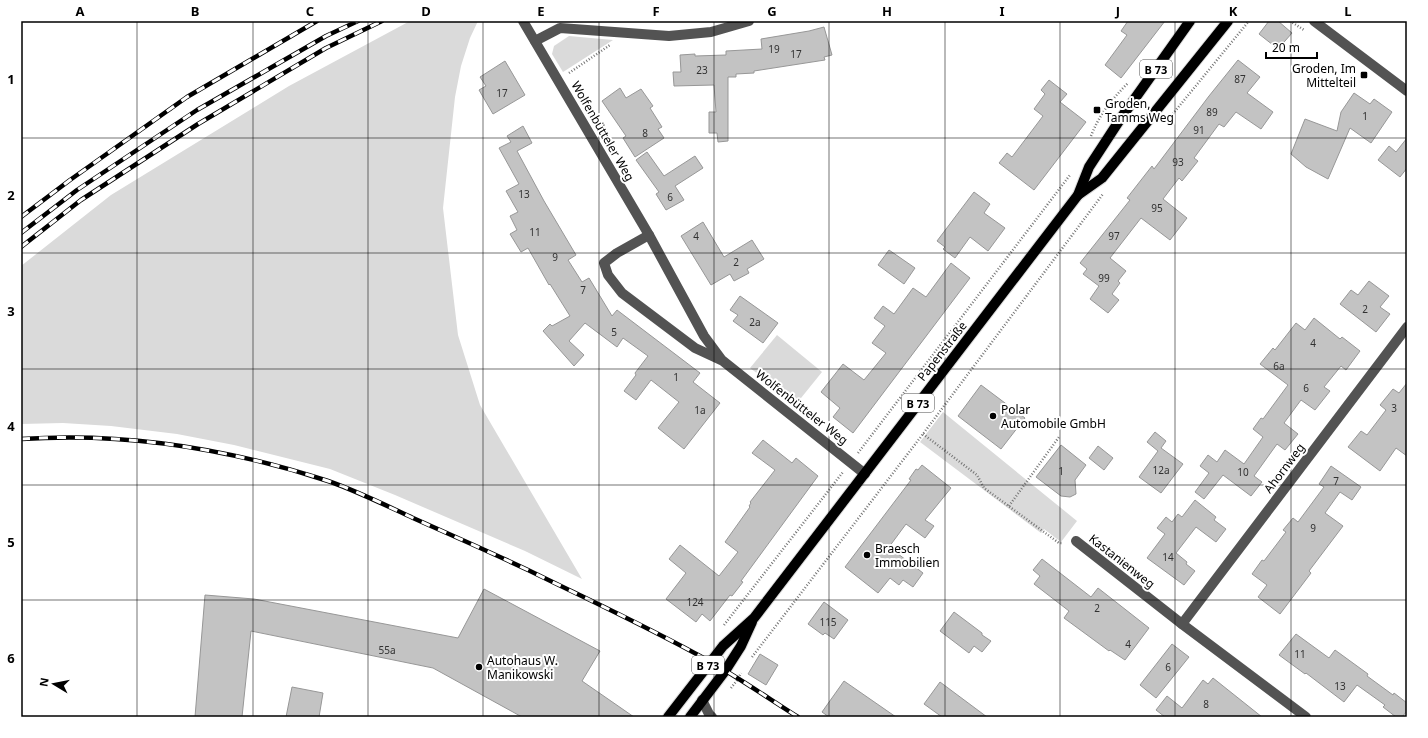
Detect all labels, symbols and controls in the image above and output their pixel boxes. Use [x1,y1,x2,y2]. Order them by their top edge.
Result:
text: A [76,2,85,20]
text: B [191,2,199,20]
text: C [306,2,314,20]
text: D [421,2,431,20]
text: E [537,2,545,20]
text: F [652,2,660,20]
text: G [767,2,777,20]
text: H [882,2,892,20]
text: I [999,2,1005,20]
text: J [1115,2,1120,20]
text: K [1229,2,1238,20]
text: L [1344,2,1352,20]
scale bar [1266,34,1317,60]
text: 20 m [1272,39,1300,56]
house number: 19 [768,42,780,56]
house number: 17 [790,47,802,61]
road number: B 73 [1140,60,1172,78]
place label: Groden, Im Mittelteil [1292,60,1356,91]
house number: 23 [696,63,708,77]
text: 1 [7,70,15,88]
marker: Groden, Im Mittelteil [1359,70,1369,80]
house number: 87 [1234,72,1246,86]
street label: Wolfenbütteler Weg [567,78,639,184]
house number: 17 [496,86,508,100]
place label: Groden, Tamms Weg [1105,95,1174,126]
marker: Groden, Tamms Weg [1092,105,1102,115]
house number: 89 [1206,105,1218,119]
house number: 1 [1362,109,1368,123]
house number: 91 [1193,123,1205,137]
house number: 8 [642,126,648,140]
house number: 93 [1172,155,1184,169]
text: 2 [7,186,15,204]
house number: 13 [518,187,530,201]
house number: 6 [667,190,673,204]
house number: 95 [1151,201,1163,215]
house number: 11 [529,225,541,239]
house number: 4 [693,229,699,243]
house number: 97 [1108,229,1120,243]
house number: 9 [552,250,558,264]
house number: 2 [733,255,739,269]
house number: 99 [1098,271,1110,285]
house number: 7 [580,283,586,297]
text: 3 [7,302,15,320]
house number: 2 [1362,302,1368,316]
house number: 2a [749,315,761,329]
street label: Papenstraße [913,317,971,384]
house number: 5 [611,325,617,339]
house number: 4 [1310,336,1316,350]
house number: 6a [1273,359,1285,373]
street label: Wolfenbütteler Weg [752,366,852,448]
house number: 1 [673,370,679,384]
house number: 6 [1303,381,1309,395]
road number: B 73 [902,394,934,412]
place label: Polar Automobile GmbH [1001,401,1106,432]
house number: 3 [1391,401,1397,415]
house number: 1a [694,403,706,417]
marker: Polar Automobile GmbH [988,411,998,421]
text: 4 [7,417,15,435]
street label: Ahornweg [1260,440,1308,496]
house number: 12a [1152,463,1170,477]
house number: 1 [1058,464,1064,478]
house number: 10 [1237,465,1249,479]
house number: 7 [1333,474,1339,488]
house number: 9 [1310,521,1316,535]
street label: Kastanienweg [1086,530,1158,592]
text: 5 [7,533,15,551]
place label: Braesch Immobilien [875,540,940,571]
marker: Braesch Immobilien [862,550,872,560]
house number: 14 [1162,550,1174,564]
house number: 124 [686,595,704,609]
house number: 2 [1094,601,1100,615]
house number: 115 [819,615,837,629]
house number: 4 [1125,637,1131,651]
house number: 55a [378,643,396,657]
house number: 11 [1294,647,1306,661]
text: 6 [7,649,15,667]
place label: Autohaus W. Manikowski [487,652,558,683]
road number: B 73 [692,656,724,674]
house number: 6 [1165,660,1171,674]
marker: Autohaus W. Manikowski [474,662,484,672]
north arrow [34,664,74,704]
text: N [35,676,52,688]
house number: 13 [1334,679,1346,693]
house number: 8 [1203,697,1209,711]

